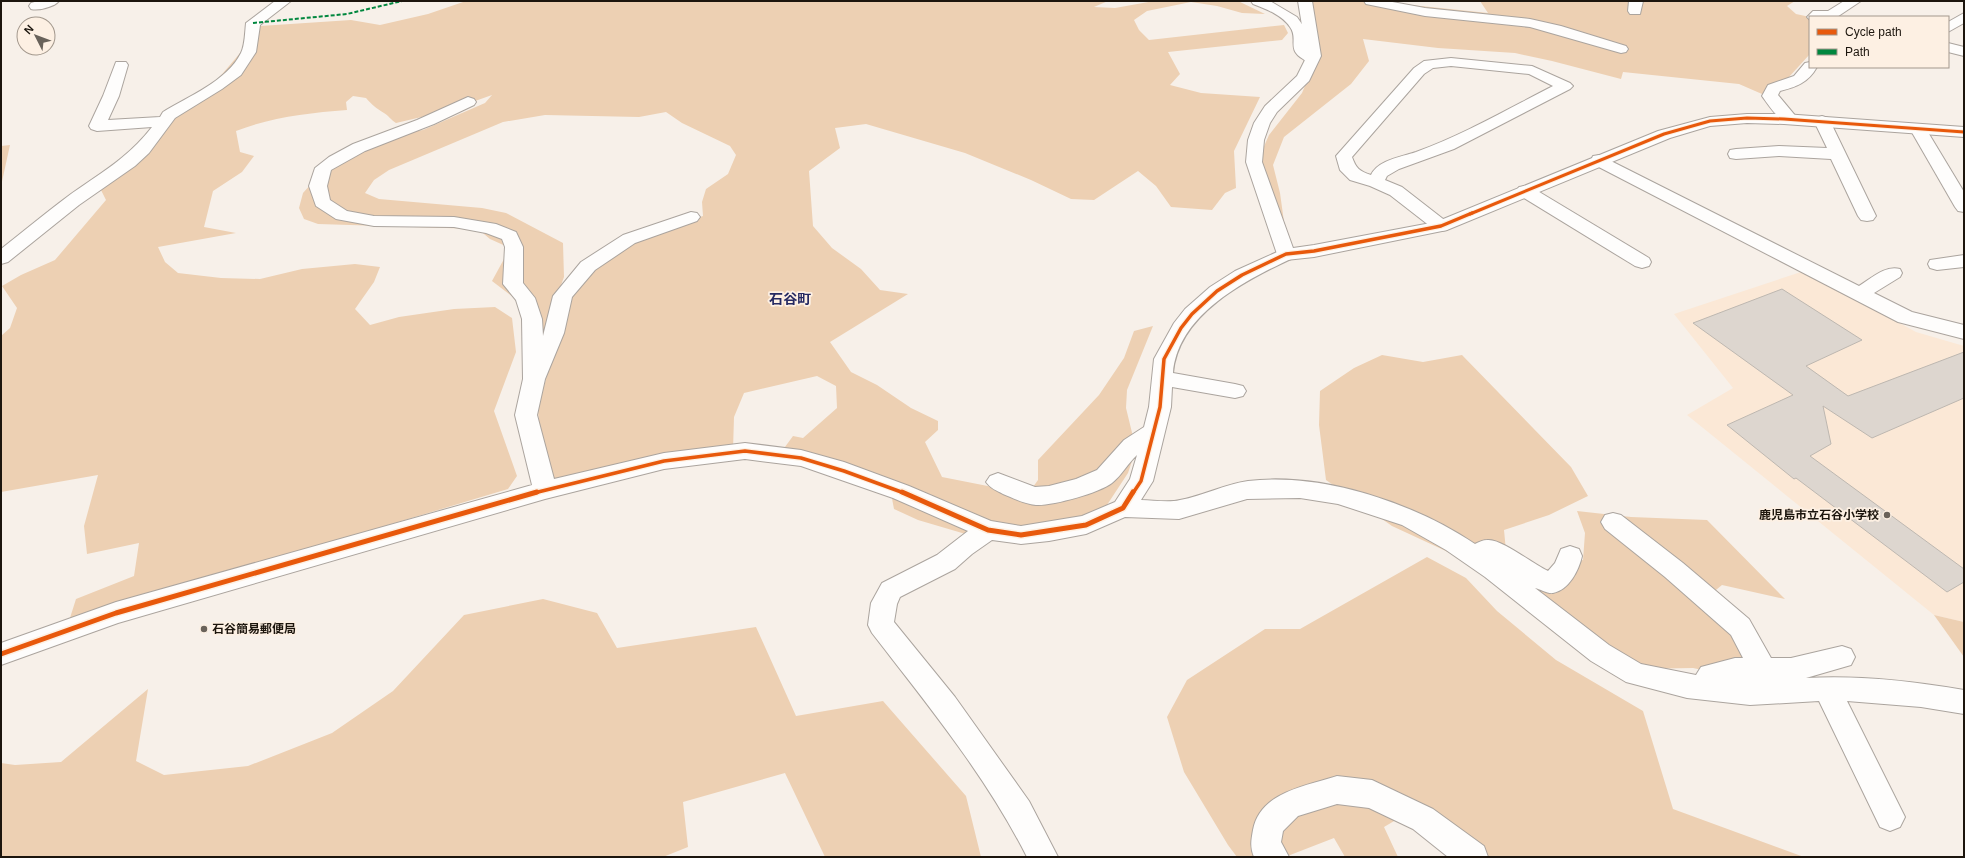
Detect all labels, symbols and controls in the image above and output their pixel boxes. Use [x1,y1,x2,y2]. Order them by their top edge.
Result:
north arrow [16,16,56,56]
legend [1809,16,1949,68]
text: N [21,22,36,36]
text: Cycle path [1845,25,1902,39]
text: Path [1845,45,1870,59]
district label: 石谷町 [769,291,811,307]
place label: 鹿児島市立石谷小学校 [1759,508,1879,522]
marker: 鹿児島市立石谷小学校 [1882,510,1892,520]
place label: 石谷簡易郵便局 [212,622,296,636]
marker: 石谷簡易郵便局 [199,624,209,634]

